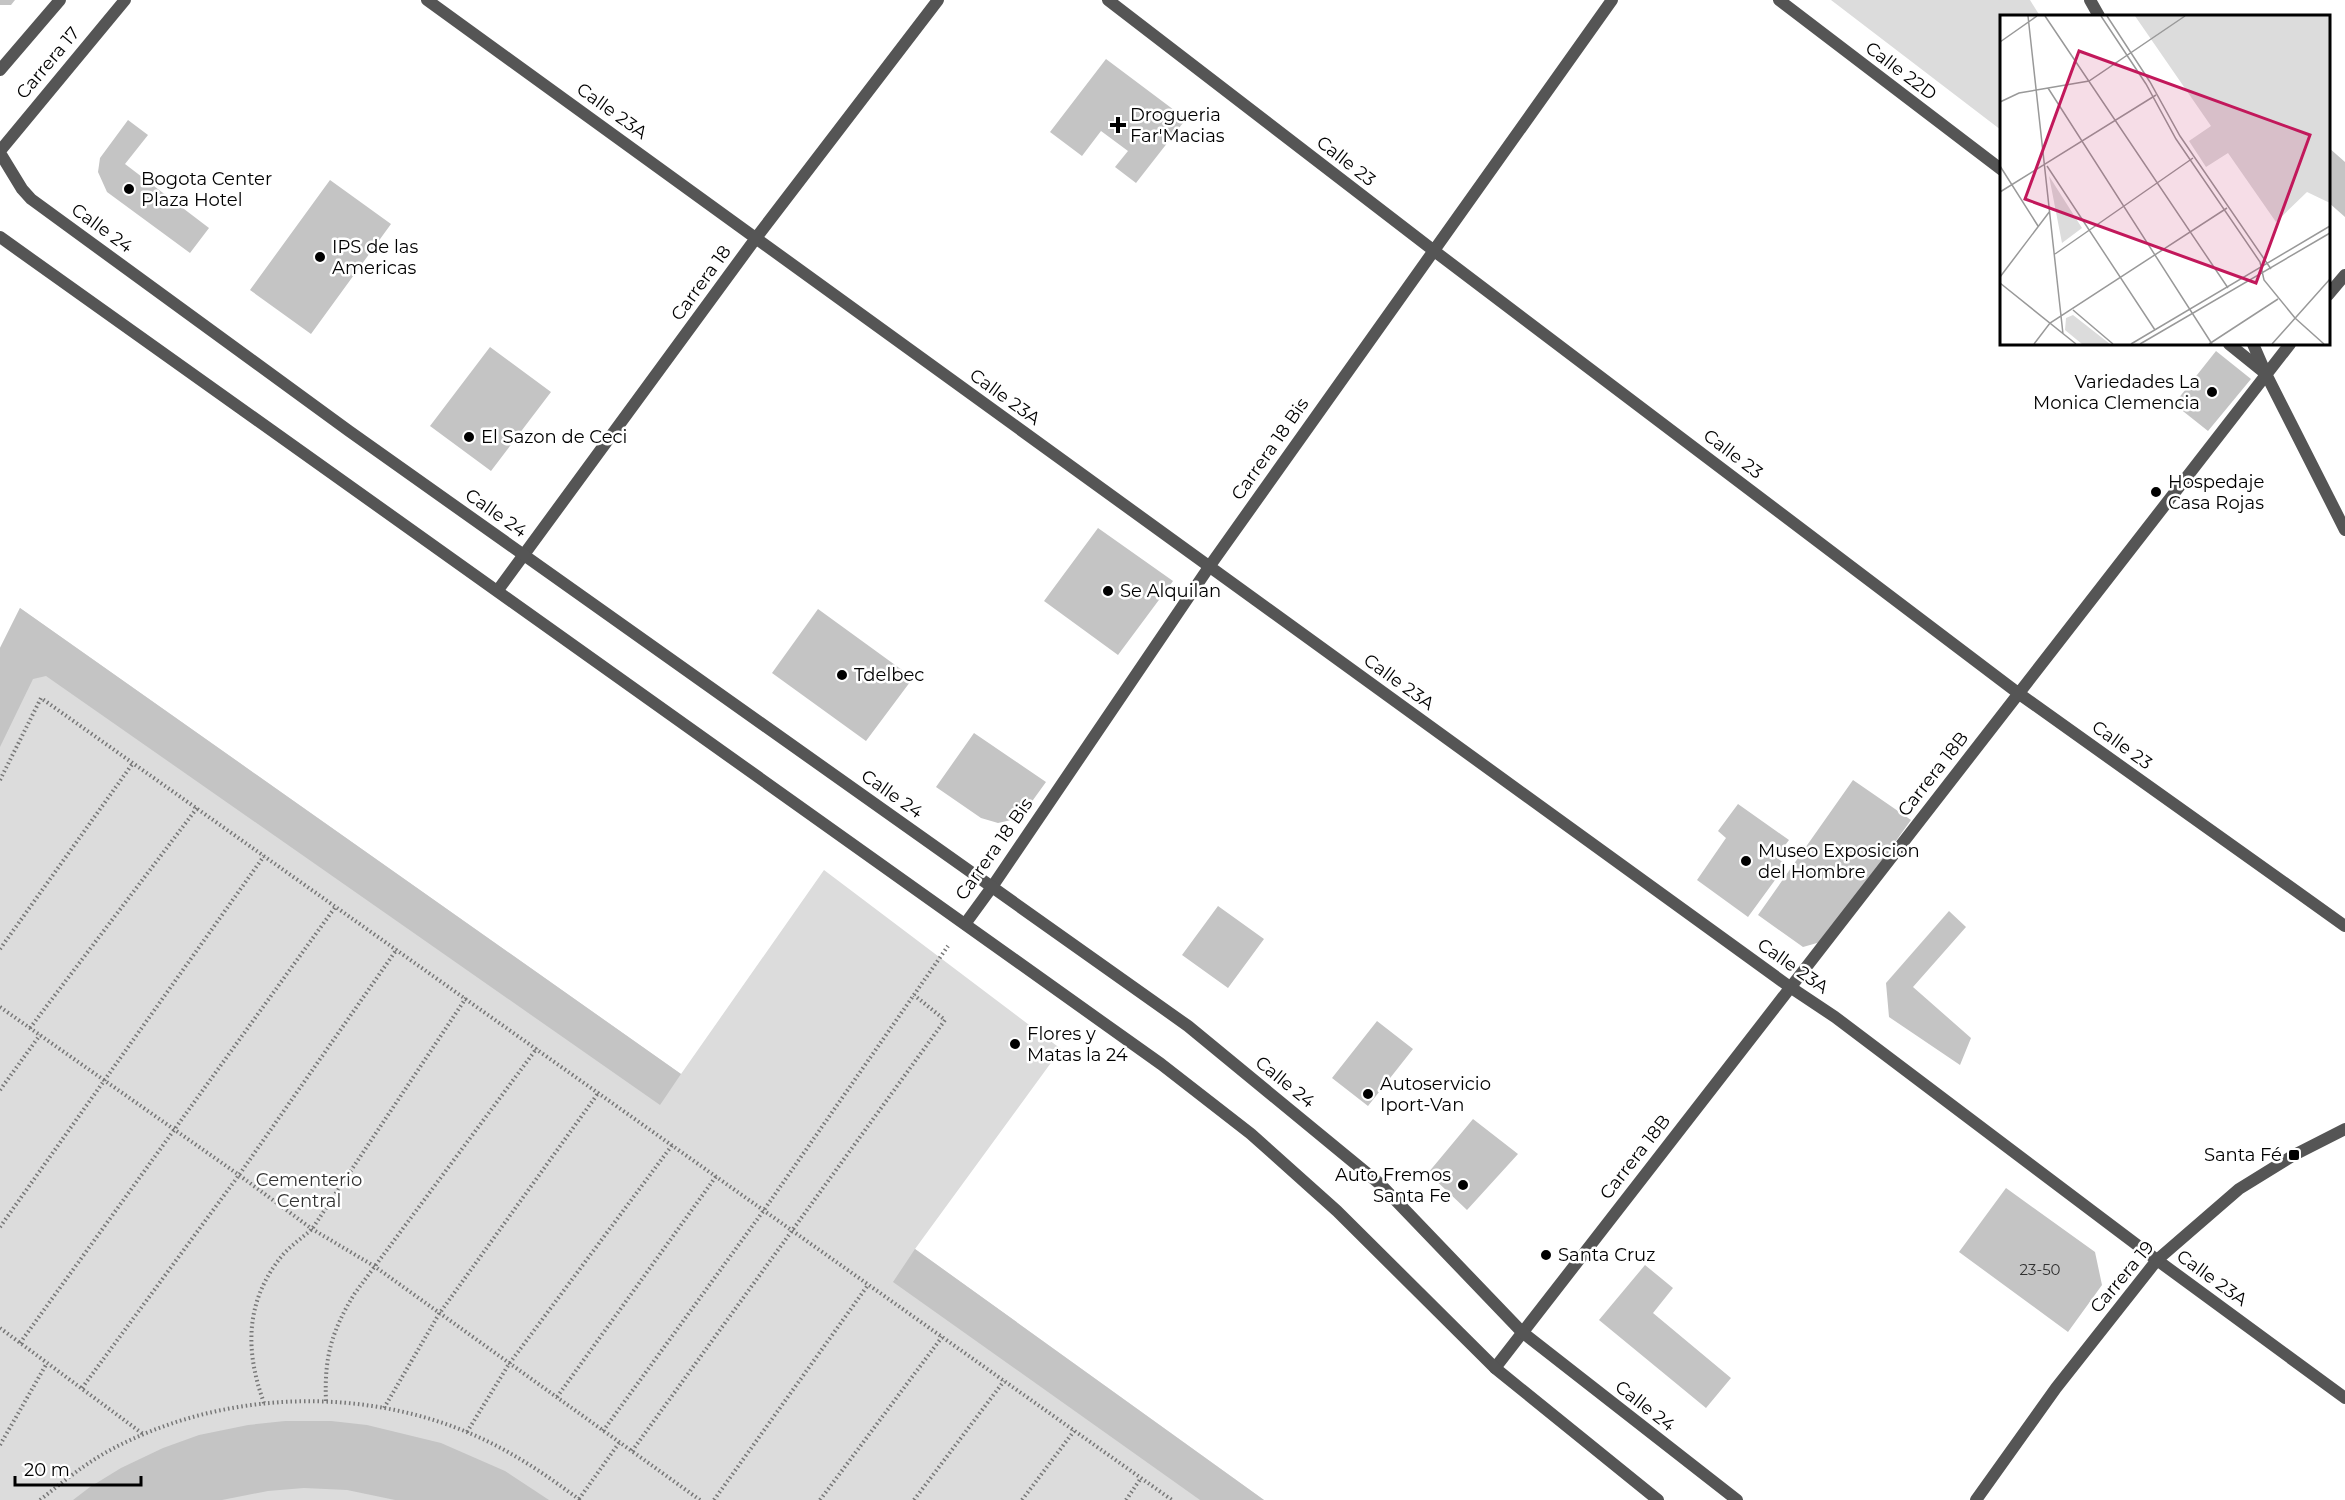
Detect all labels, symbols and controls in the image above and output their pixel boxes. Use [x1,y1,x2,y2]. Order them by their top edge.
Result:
inset map [2000,15,2330,345]
street label: Carrera 17 [12,23,84,103]
street label: Calle 22D [1861,37,1941,105]
street label: Calle 23A [572,78,652,144]
place label: Drogueria Far'Macias [1130,104,1225,147]
marker: Drogueria Far'Macias [1111,118,1125,132]
street label: Calle 23 [1312,131,1380,191]
place label: Bogota Center Plaza Hotel [141,168,272,211]
marker: Bogota Center Plaza Hotel [122,182,136,196]
street label: Calle 24 [67,198,137,258]
place label: IPS de las Americas [332,236,418,279]
street label: Carrera 18 [666,241,736,325]
marker: IPS de las Americas [313,250,327,264]
street label: Calle 23A [965,364,1045,430]
place label: Variedades La Monica Clemencia [2033,371,2200,414]
marker: Variedades La Monica Clemencia [2205,385,2219,399]
street label: Carrera 18 Bis [1227,393,1314,504]
street label: Calle 23 [1699,424,1767,484]
place label: El Sazon de Ceci [481,426,627,448]
marker: El Sazon de Ceci [462,430,476,444]
place label: Hospedaje Casa Rojas [2168,471,2265,514]
street label: Calle 24 [461,484,531,542]
marker: Hospedaje Casa Rojas [2149,485,2163,499]
place label: Se Alquilan [1120,580,1221,602]
marker: Se Alquilan [1101,584,1115,598]
street label: Calle 23A [1359,649,1439,715]
place label: Tdelbec [854,664,924,686]
marker: Tdelbec [835,668,849,682]
street label: Calle 23 [2088,716,2156,774]
street label: Carrera 18B [1893,727,1973,821]
street label: Calle 24 [857,765,927,823]
street label: Carrera 18 Bis [951,793,1038,904]
place label: Museo Exposicion del Hombre [1758,840,1920,883]
marker: Museo Exposicion del Hombre [1739,854,1753,868]
street label: Calle 23A [1753,934,1833,999]
place label: Flores y Matas la 24 [1027,1023,1128,1066]
marker: Flores y Matas la 24 [1008,1037,1022,1051]
street label: Calle 24 [1251,1051,1319,1113]
place label: Autoservicio Iport-Van [1380,1073,1491,1116]
marker: Autoservicio Iport-Van [1361,1087,1375,1101]
street label: Carrera 18B [1595,1110,1675,1204]
place label: Santa Fé [2204,1144,2282,1166]
marker: Santa Fé [2287,1148,2301,1162]
place label: Auto Fremos Santa Fe [1335,1164,1451,1207]
park label: Cementerio Central [256,1169,362,1212]
marker: Auto Fremos Santa Fe [1456,1178,1470,1192]
street label: Carrera 19 [2085,1236,2159,1318]
place label: Santa Cruz [1558,1244,1655,1266]
street label: Calle 23A [2172,1245,2252,1311]
marker: Santa Cruz [1539,1248,1553,1262]
house number: 23-50 [2019,1260,2061,1279]
street label: Calle 24 [1611,1376,1680,1436]
scale bar [15,1449,141,1487]
text: 20 m [24,1459,70,1481]

